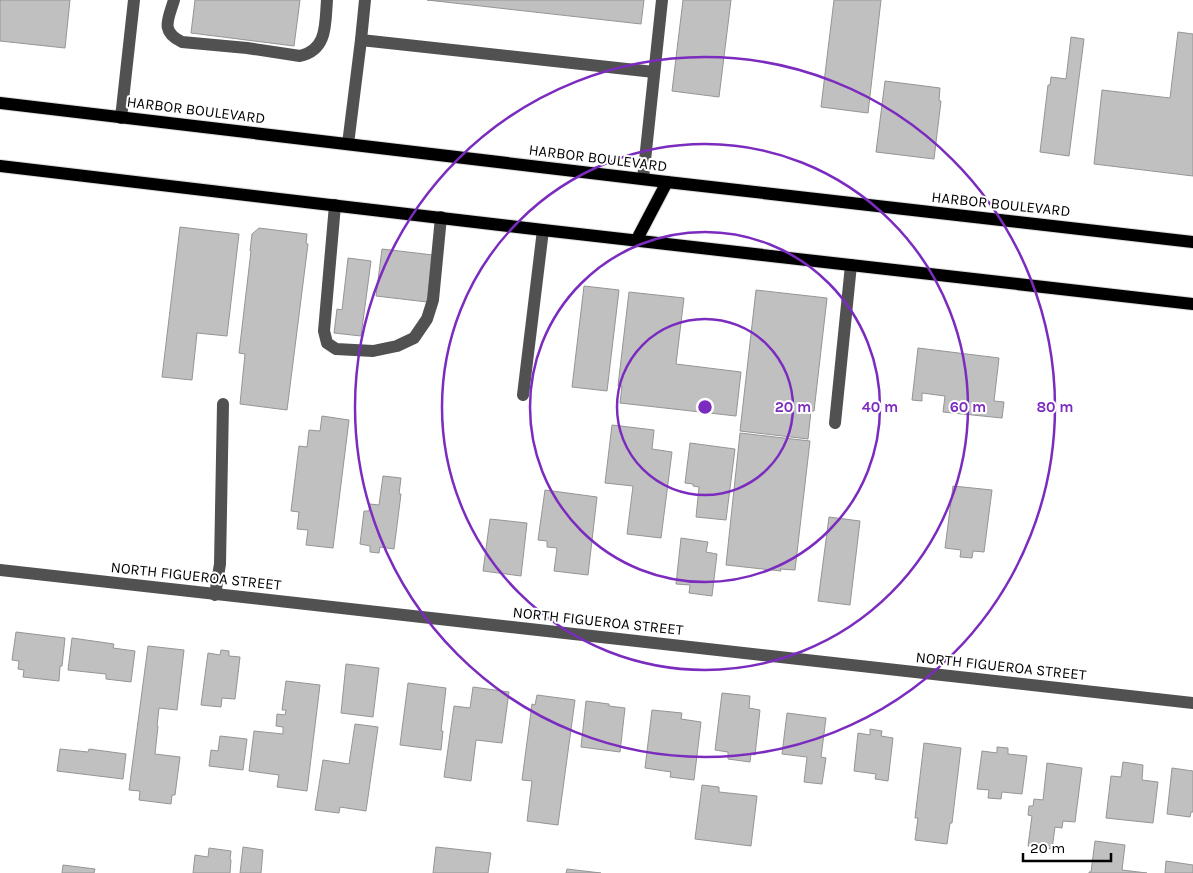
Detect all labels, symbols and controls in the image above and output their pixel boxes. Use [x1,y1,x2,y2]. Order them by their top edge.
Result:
street label: HARBOR BOULEVARD [126,93,266,127]
street label: HARBOR BOULEVARD [528,141,668,175]
street label: HARBOR BOULEVARD [931,188,1071,220]
centre of rings [696,398,714,416]
text: 20 m [775,398,811,416]
text: 40 m [862,398,898,416]
text: 60 m [950,398,986,416]
text: 80 m [1036,398,1074,416]
street label: NORTH FIGUEROA STREET [110,558,283,594]
street label: NORTH FIGUEROA STREET [512,603,685,639]
street label: NORTH FIGUEROA STREET [915,648,1088,684]
scale bar [1023,830,1110,862]
text: 20 m [1030,839,1065,857]

